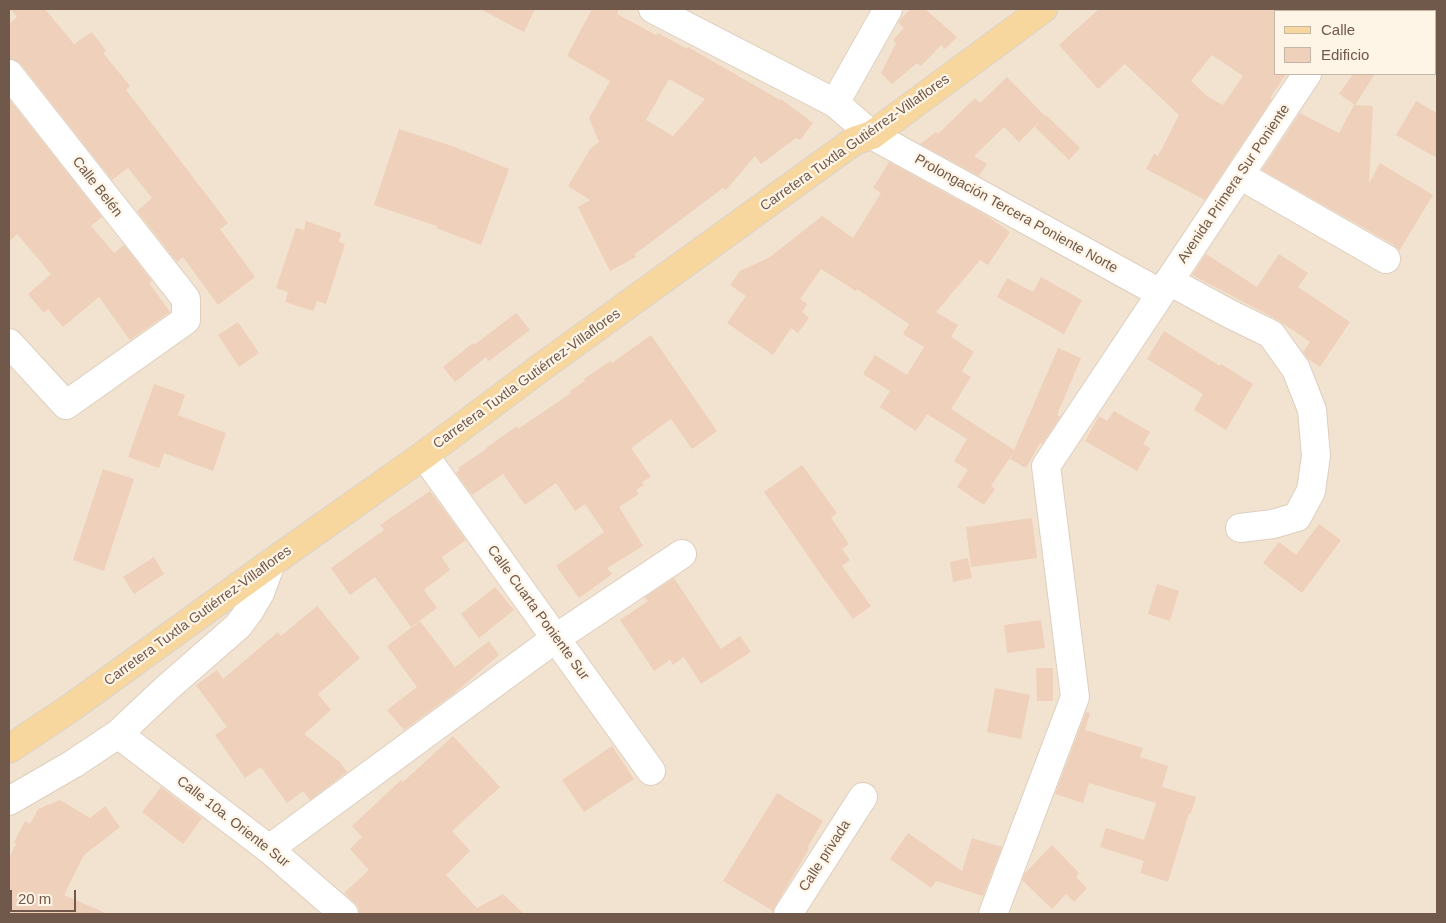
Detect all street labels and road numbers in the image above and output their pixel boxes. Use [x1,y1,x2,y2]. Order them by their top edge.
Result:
street label: Carretera Tuxtla Gutiérrez-Villaflores [757,71,953,215]
street label: Avenida Primera Sur Poniente [1174,101,1294,267]
street label: Prolongación Tercera Poniente Norte [912,151,1120,277]
street label: Calle Belén [68,154,126,220]
street label: Carretera Tuxtla Gutiérrez-Villaflores [430,305,624,453]
street label: Carretera Tuxtla Gutiérrez-Villaflores [101,542,295,690]
street label: Calle Cuarta Poniente Sur [483,542,593,684]
street label: Calle 10a. Oriente Sur [173,773,293,871]
street label: Calle privada [796,817,854,895]

